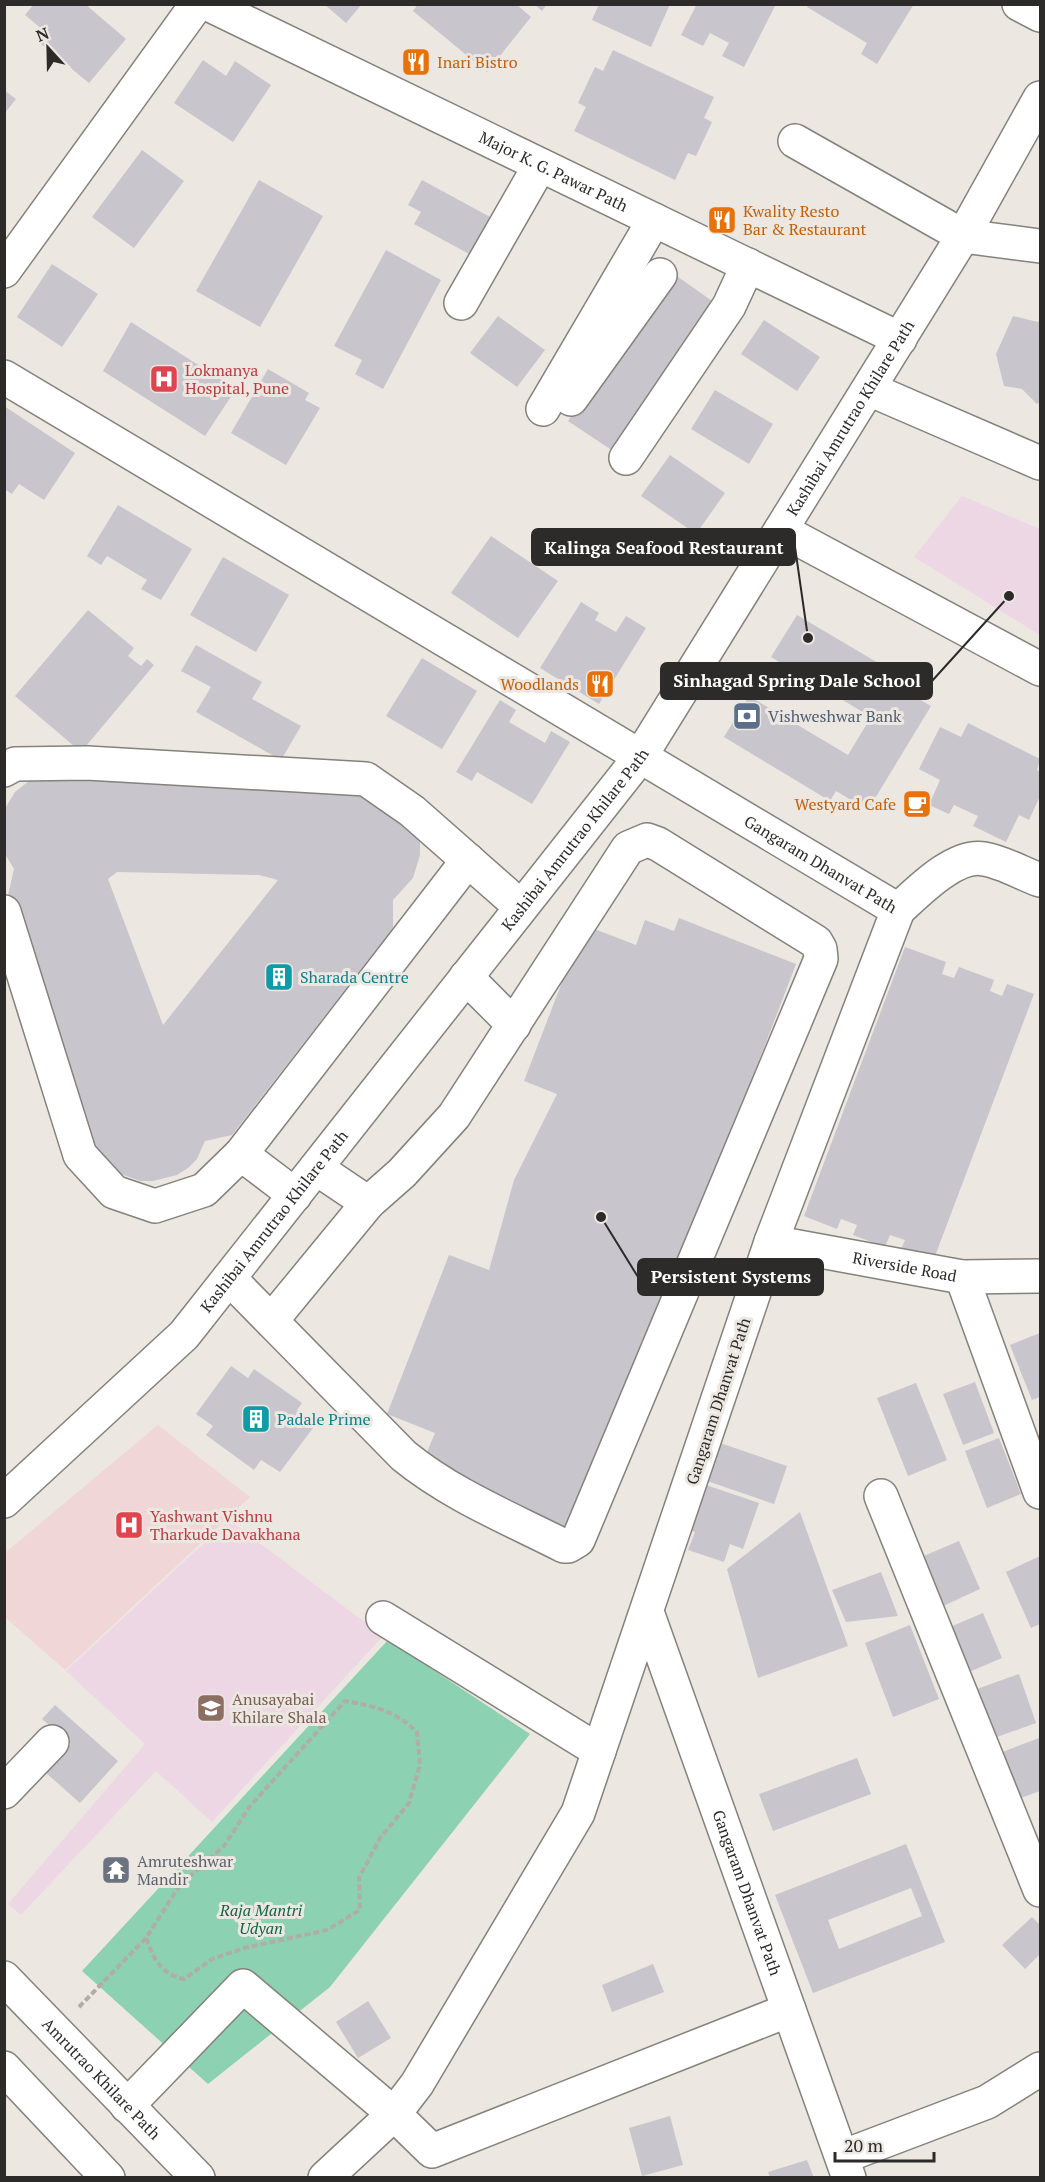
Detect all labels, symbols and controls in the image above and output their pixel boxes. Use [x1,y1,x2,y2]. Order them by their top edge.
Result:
north arrow [18,18,78,78]
text: N [33,22,52,47]
restaurant icon: Inari Bistro [400,46,432,78]
place label: Inari Bistro [437,51,518,73]
street label: Major K. G. Pawar Path [476,126,632,217]
place label: Kwality Resto Bar & Restaurant [743,200,867,240]
restaurant icon: Kwality Resto Bar & Restaurant [706,204,738,236]
street label: Kashibai Amrutrao Khilare Path [781,315,920,520]
place label: Lokmanya Hospital, Pune [185,359,289,399]
hospital icon: Lokmanya Hospital, Pune [148,363,180,395]
callout: Kalinga Seafood Restaurant [532,529,795,565]
text: Kalinga Seafood Restaurant [544,535,784,559]
callout: Sinhagad Spring Dale School [661,663,932,699]
restaurant icon: Woodlands [584,668,616,700]
text: Sinhagad Spring Dale School [673,668,921,692]
place label: Woodlands [500,673,579,695]
bank icon: Vishweshwar Bank [731,700,763,732]
place label: Vishweshwar Bank [768,705,902,727]
street label: Kashibai Amrutrao Khilare Path [496,744,654,935]
cafe icon: Westyard Cafe [901,788,933,820]
place label: Westyard Cafe [795,793,896,815]
street label: Gangaram Dhanvat Path [740,810,902,918]
building icon: Sharada Centre [263,961,295,993]
place label: Sharada Centre [300,966,409,988]
street label: Kashibai Amrutrao Khilare Path [195,1125,353,1317]
street label: Riverside Road [851,1246,959,1287]
callout: Persistent Systems [638,1259,823,1295]
text: Persistent Systems [651,1264,811,1288]
street label: Gangaram Dhanvat Path [681,1314,756,1487]
building icon: Padale Prime [240,1403,272,1435]
place label: Padale Prime [277,1408,371,1430]
place label: Yashwant Vishnu Tharkude Davakhana [150,1505,301,1545]
hospital icon: Yashwant Vishnu Tharkude Davakhana [113,1509,145,1541]
place label: Anusayabai Khilare Shala [232,1688,326,1728]
school or university icon: Anusayabai Khilare Shala [195,1692,227,1724]
street label: Gangaram Dhanvat Path [707,1807,787,1979]
place label: Amruteshwar Mandir [137,1850,234,1890]
temple icon: Amruteshwar Mandir [100,1854,132,1886]
park label: Raja Mantri Udyan [219,1899,303,1939]
street label: Amrutrao Khilare Path [37,2013,166,2145]
scale bar [835,2125,934,2163]
text: 20 m [844,2133,884,2157]

